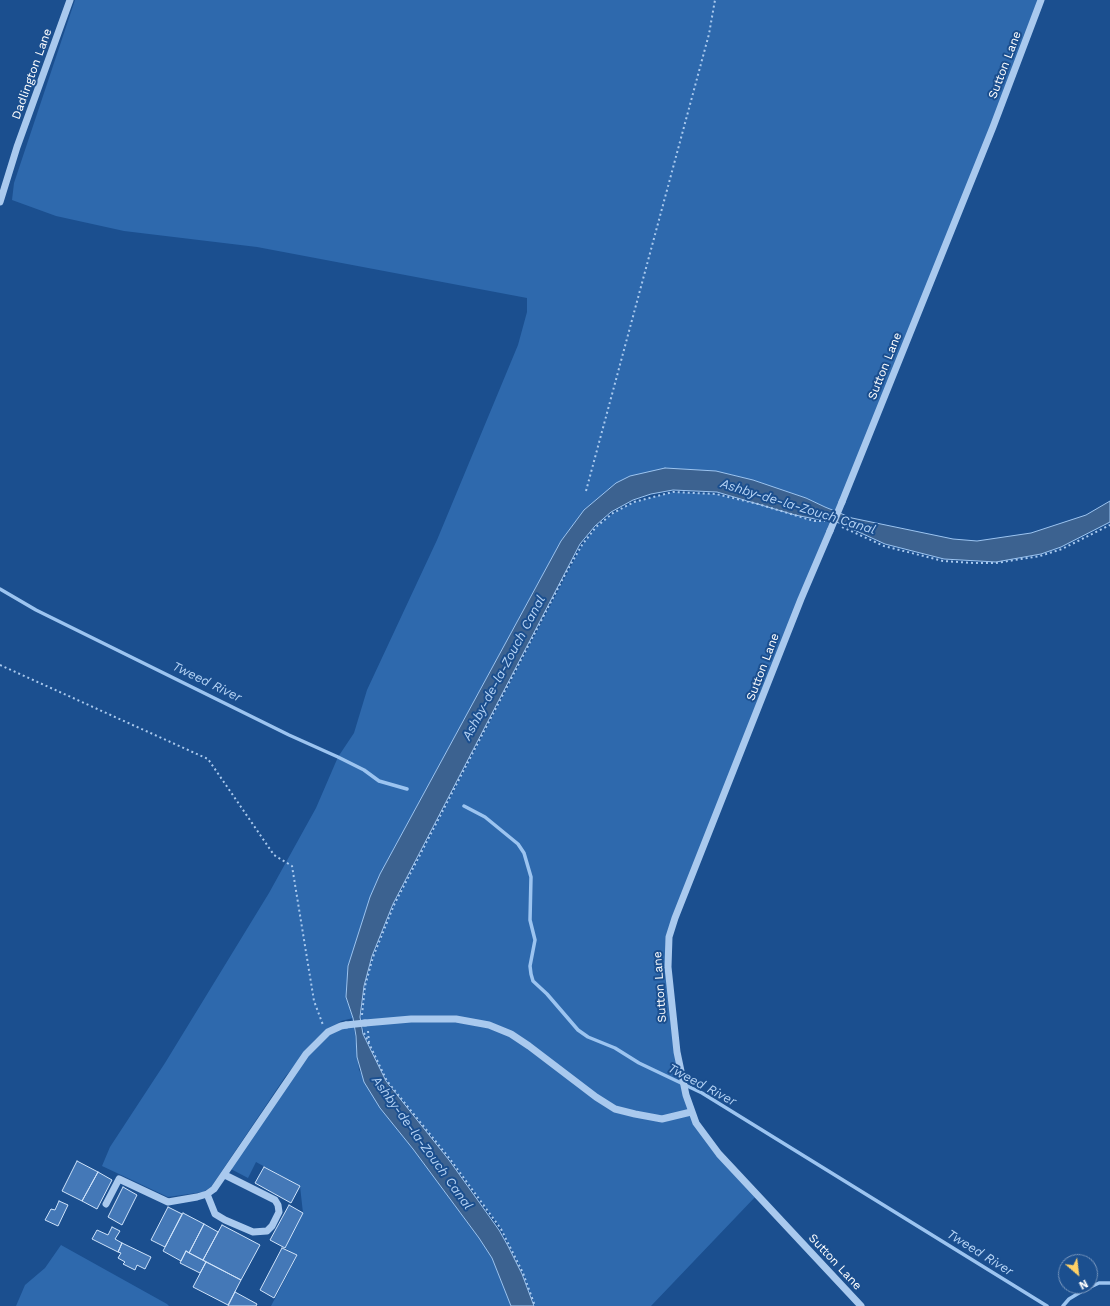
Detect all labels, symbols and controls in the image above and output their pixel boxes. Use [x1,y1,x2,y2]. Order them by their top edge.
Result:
street label: Dadlington Lane [9,27,55,121]
street label: Sutton Lane [985,29,1025,101]
street label: Sutton Lane [865,330,905,402]
water label: Ashby-de-la-Zouch Canal [719,476,877,538]
water label: Ashby-de-la-Zouch Canal [459,593,549,743]
street label: Sutton Lane [743,631,783,703]
water label: Tweed River [170,659,244,705]
street label: Sutton Lane [650,951,670,1023]
water label: Tweed River [665,1060,739,1110]
water label: Ashby-de-la-Zouch Canal [368,1073,476,1213]
water label: Tweed River [944,1226,1016,1280]
street label: Sutton Lane [805,1231,865,1293]
north arrow [1058,1254,1098,1294]
text: N [1077,1277,1090,1292]

